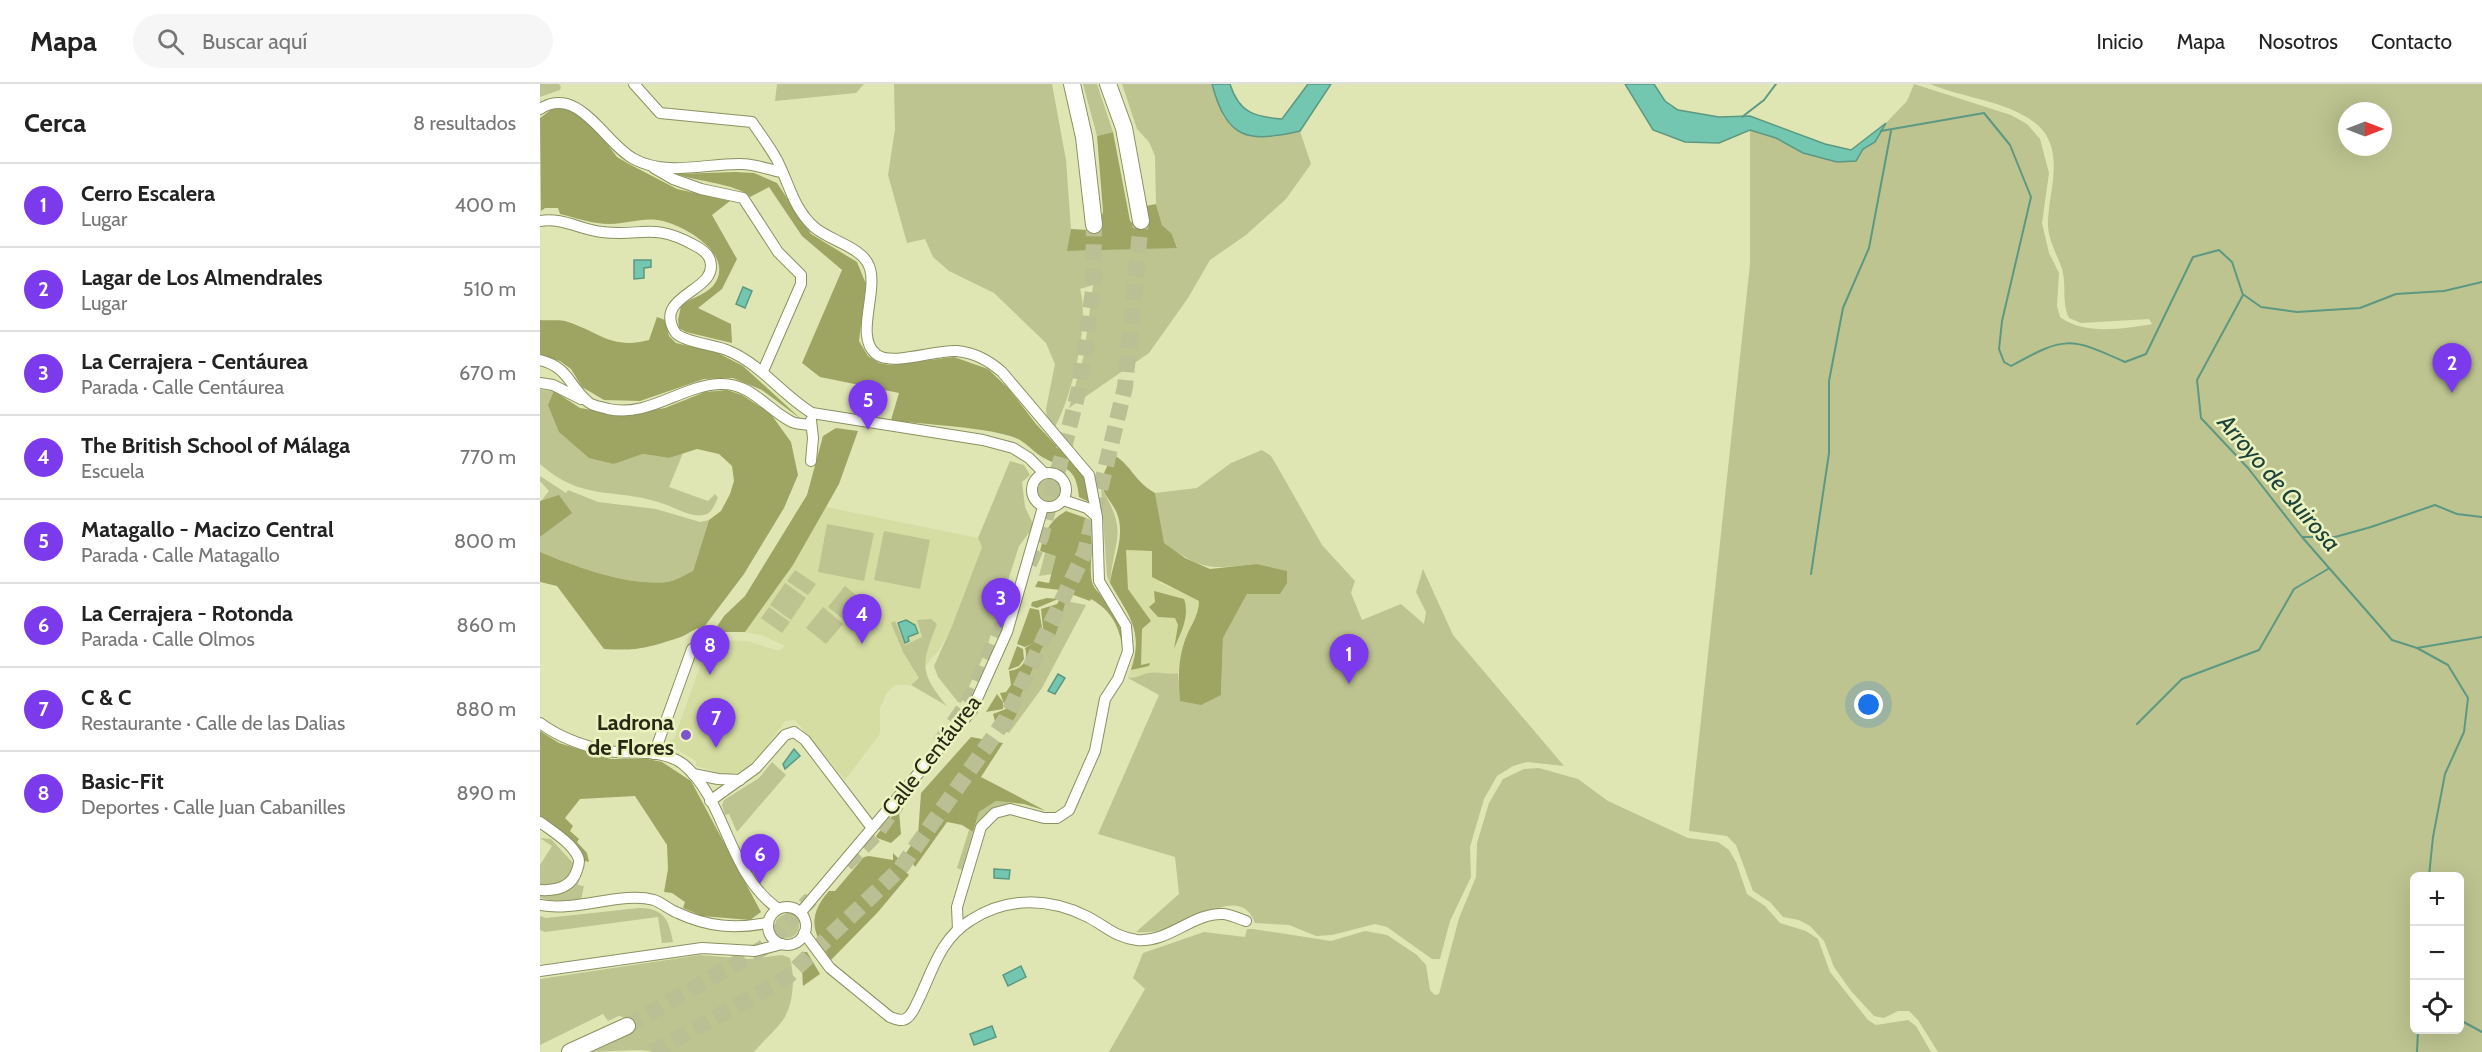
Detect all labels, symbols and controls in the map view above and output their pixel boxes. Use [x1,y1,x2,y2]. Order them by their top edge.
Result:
search box [133,14,553,68]
text: Mapa [30,24,97,58]
icon: search [154,25,187,58]
text: Buscar aquí [202,28,307,55]
text: Inicio [2096,29,2143,54]
text: Mapa [2176,29,2225,54]
text: Nosotros [2258,29,2338,54]
text: Contacto [2371,29,2452,54]
north arrow [2338,102,2392,156]
text: Cerca [24,107,86,139]
text: 8 resultados [413,111,516,135]
text: Cerro Escalera [81,180,215,207]
text: 1 [40,193,47,217]
text: 400 m [454,193,516,217]
text: Lugar [81,207,127,231]
text: Lagar de Los Almendrales [81,264,323,291]
text: 2 [38,277,49,301]
text: 510 m [463,277,516,301]
text: Lugar [81,291,127,315]
pin: 2 [2432,344,2472,393]
text: La Cerrajera - Centáurea [81,348,308,375]
text: 3 [38,361,49,385]
text: 670 m [459,361,516,385]
text: Parada · Calle Centáurea [81,375,284,399]
pin: 5 [848,380,888,430]
water label: Arroyo de Quirosa [2211,407,2347,557]
text: The British School of Málaga [81,432,350,459]
text: 4 [37,445,50,469]
text: 770 m [460,445,516,469]
text: Escuela [81,459,144,483]
text: Matagallo - Macizo Central [81,516,334,543]
text: 5 [38,529,49,553]
text: 800 m [454,529,516,553]
text: Parada · Calle Matagallo [81,543,280,567]
pin: 3 [982,578,1020,628]
pin: 4 [842,594,882,644]
text: La Cerrajera - Rotonda [81,600,293,627]
text: 6 [38,613,49,637]
text: 860 m [457,613,516,637]
pin: 8 [690,626,730,675]
text: Parada · Calle Olmos [81,627,255,651]
pin: 1 [1330,634,1368,684]
text: C & C [81,684,132,711]
street label: Calle Centáurea [876,689,987,821]
your location [1854,690,1883,719]
text: 7 [38,697,49,721]
text: 880 m [456,697,516,721]
pin: 7 [696,698,735,748]
place label: Ladrona de Flores [588,709,674,761]
text: Restaurante · Calle de las Dalias [81,711,345,735]
marker: Ladrona de Flores [679,728,693,742]
text: Basic-Fit [81,768,164,795]
text: 8 [37,781,50,805]
text: 890 m [457,781,516,805]
text: Deportes · Calle Juan Cabanilles [81,795,346,819]
pin: 6 [740,834,780,884]
map controls [2410,872,2464,1034]
button: + [2410,872,2464,926]
button: − [2410,926,2464,980]
button: locate [2410,980,2464,1034]

